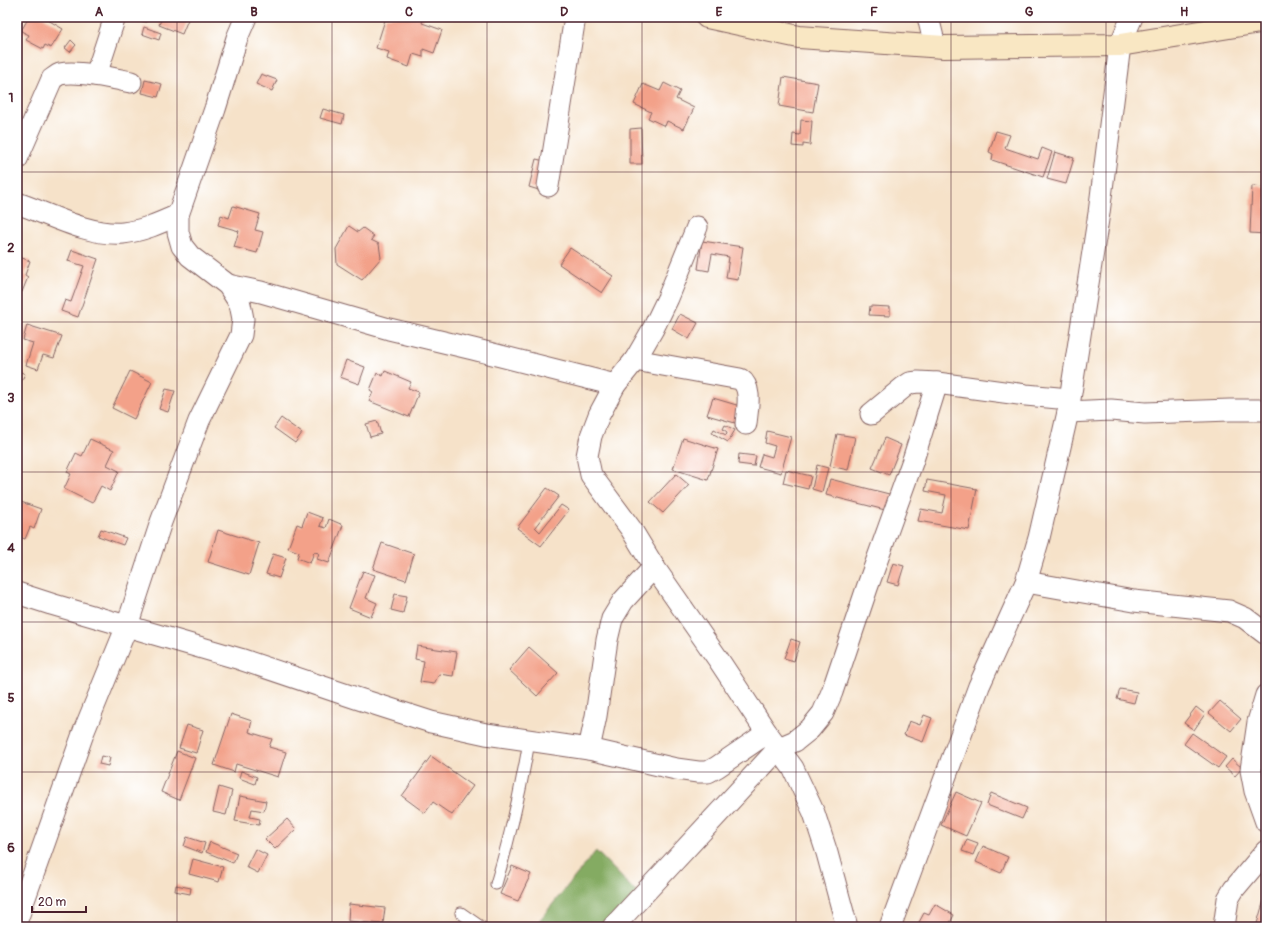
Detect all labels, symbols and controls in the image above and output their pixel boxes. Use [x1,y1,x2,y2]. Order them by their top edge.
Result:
text: A [95,4,104,20]
text: B [250,4,258,20]
text: C [405,4,413,20]
text: D [560,4,568,20]
text: E [716,4,723,20]
text: F [870,4,878,20]
text: G [1025,4,1034,20]
text: H [1180,4,1188,20]
text: 1 [8,90,14,106]
text: 2 [7,240,15,256]
text: 3 [7,390,15,406]
text: 4 [7,540,15,556]
text: 5 [7,690,15,706]
text: 6 [7,840,15,856]
scale bar [32,888,86,914]
text: 20 m [38,895,67,910]

